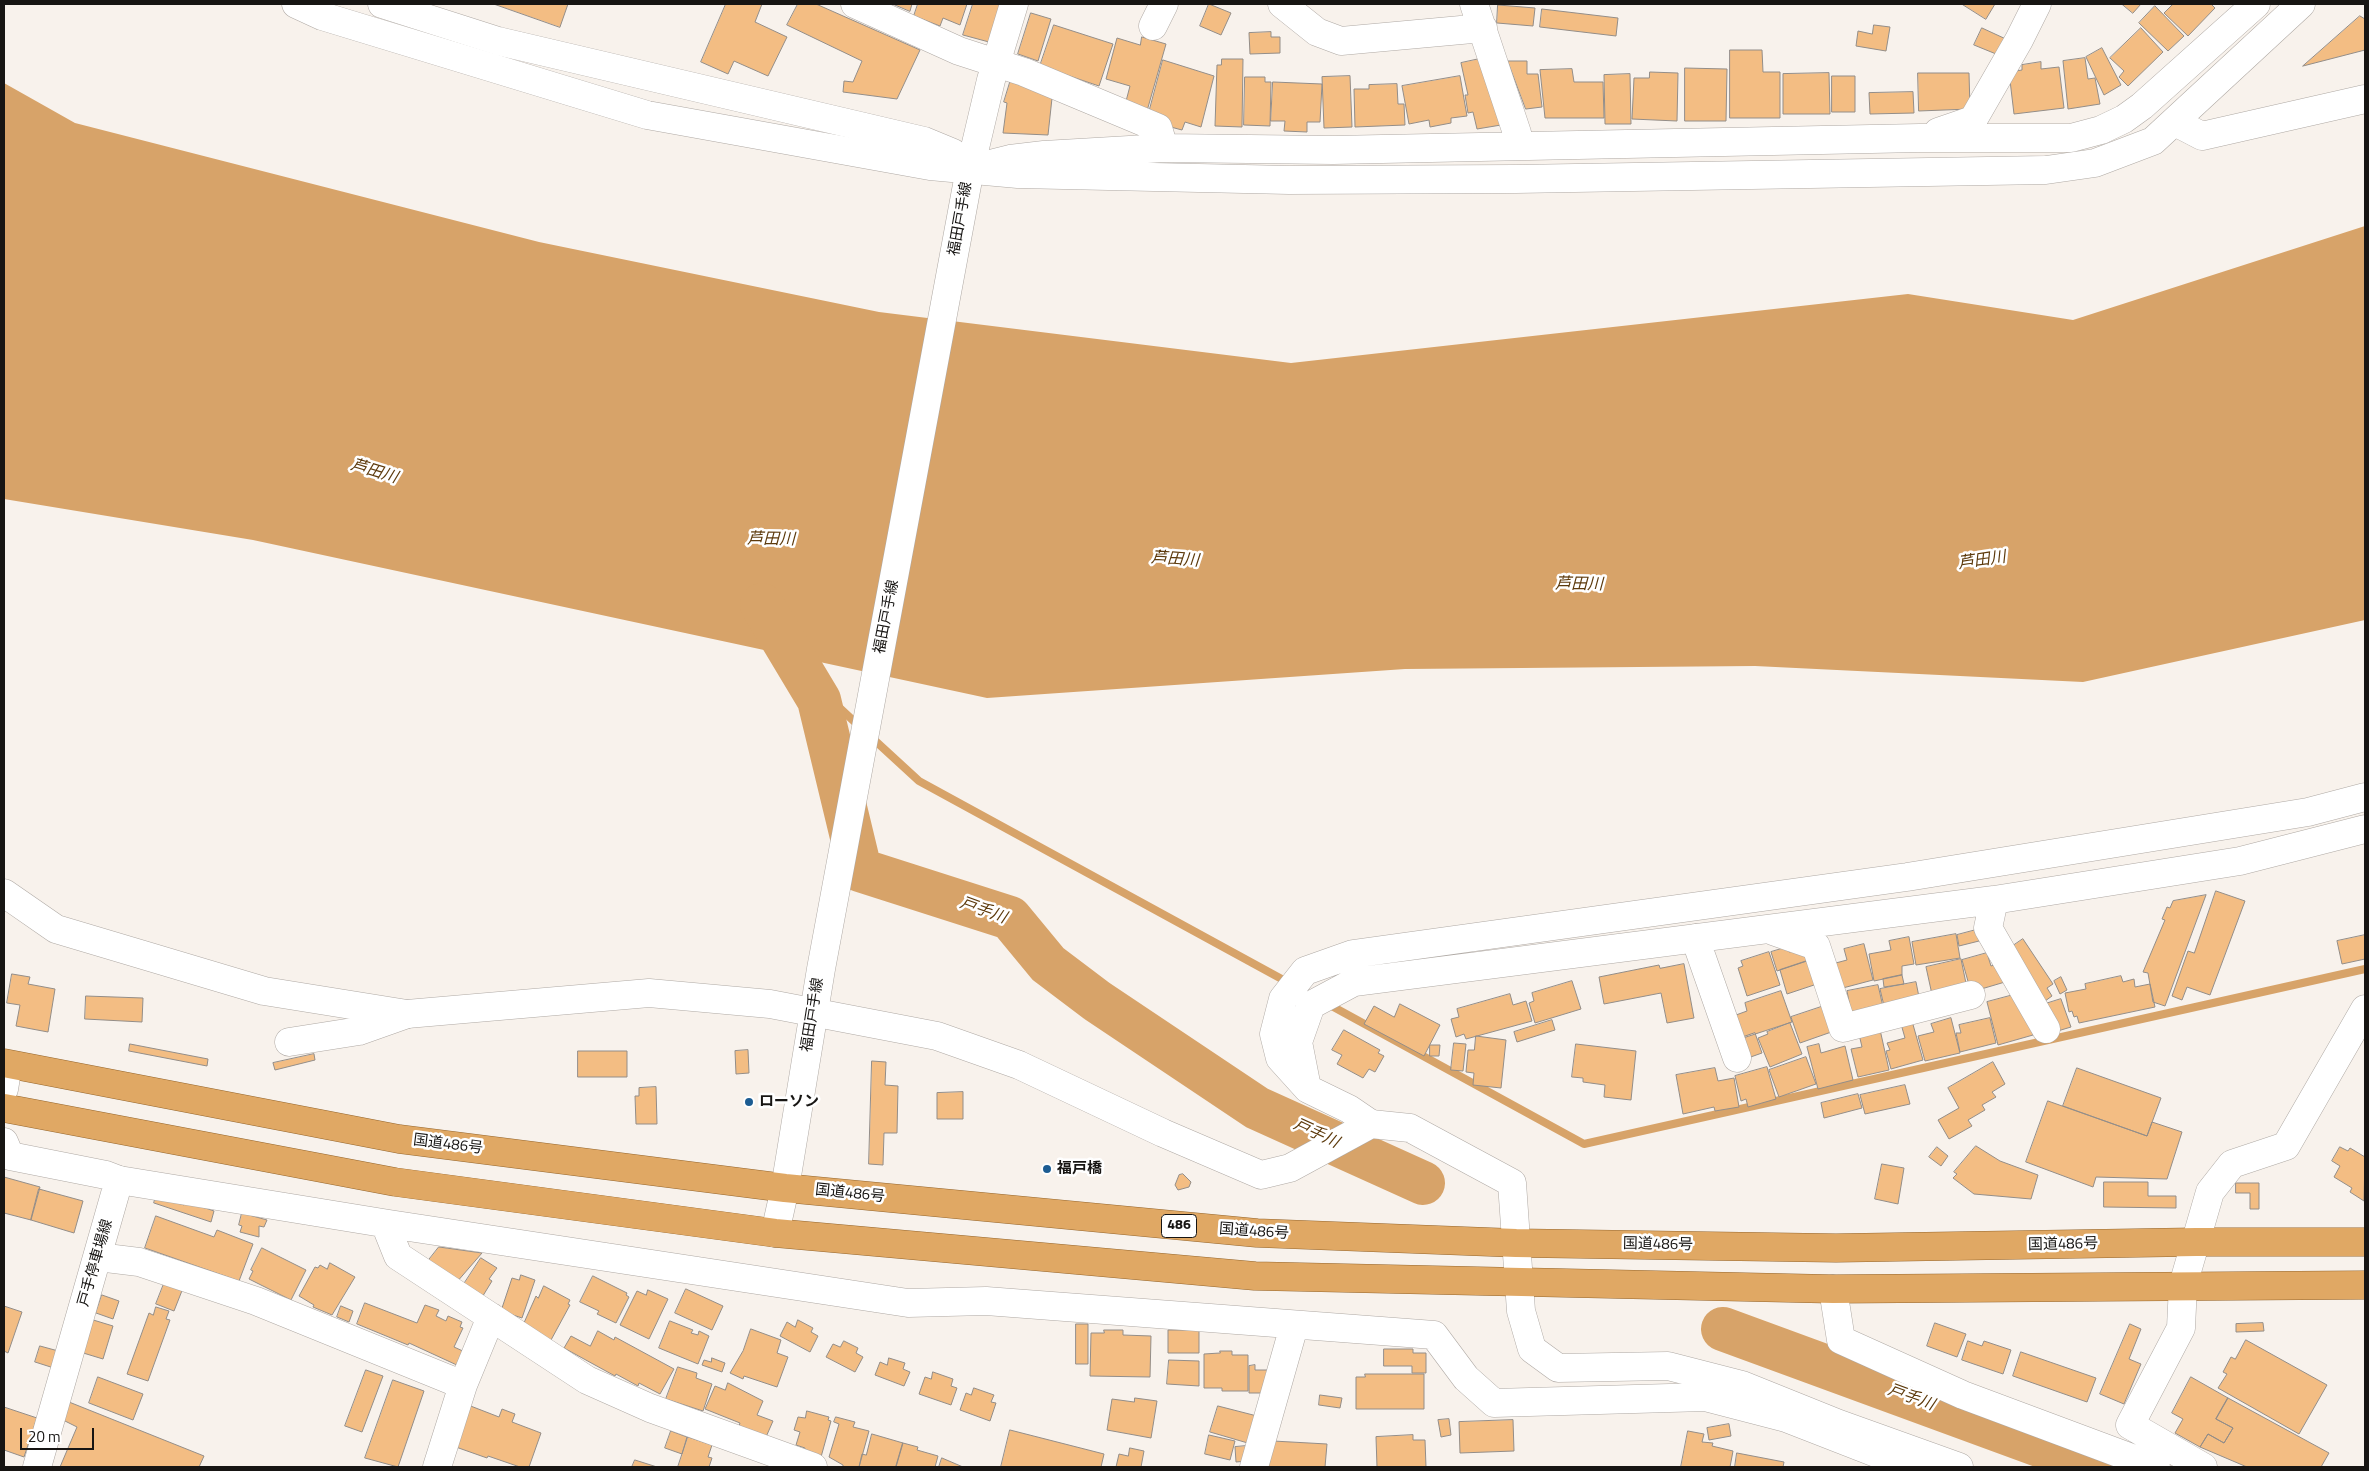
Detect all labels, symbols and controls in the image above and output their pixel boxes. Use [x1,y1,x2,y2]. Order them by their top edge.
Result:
street label: 福田戸手線 [946,181,976,257]
water label: 芦田川 [348,456,400,488]
water label: 芦田川 [747,530,795,550]
water label: 芦田川 [1957,548,2007,574]
water label: 芦田川 [1150,549,1200,571]
water label: 芦田川 [1555,575,1603,595]
street label: 福田戸手線 [871,578,903,656]
water label: 戸手川 [957,894,1009,928]
street label: 福田戸手線 [798,977,828,1053]
place label: ローソン [759,1093,819,1111]
marker: ローソン [743,1096,755,1108]
water label: 戸手川 [1290,1115,1342,1153]
street label: 国道486号 [412,1132,484,1158]
place label: 福戸橋 [1057,1160,1102,1178]
marker: 福戸橋 [1041,1163,1053,1175]
street label: 国道486号 [814,1181,886,1207]
road number: 486 [1162,1214,1196,1238]
street label: 戸手停車場線 [75,1217,117,1309]
street label: 国道486号 [1218,1221,1290,1243]
street label: 国道486号 [1623,1235,1693,1255]
street label: 国道486号 [2028,1235,2098,1255]
water label: 戸手川 [1885,1381,1937,1415]
scale bar [22,1418,96,1450]
text: 20 m [28,1425,61,1448]

